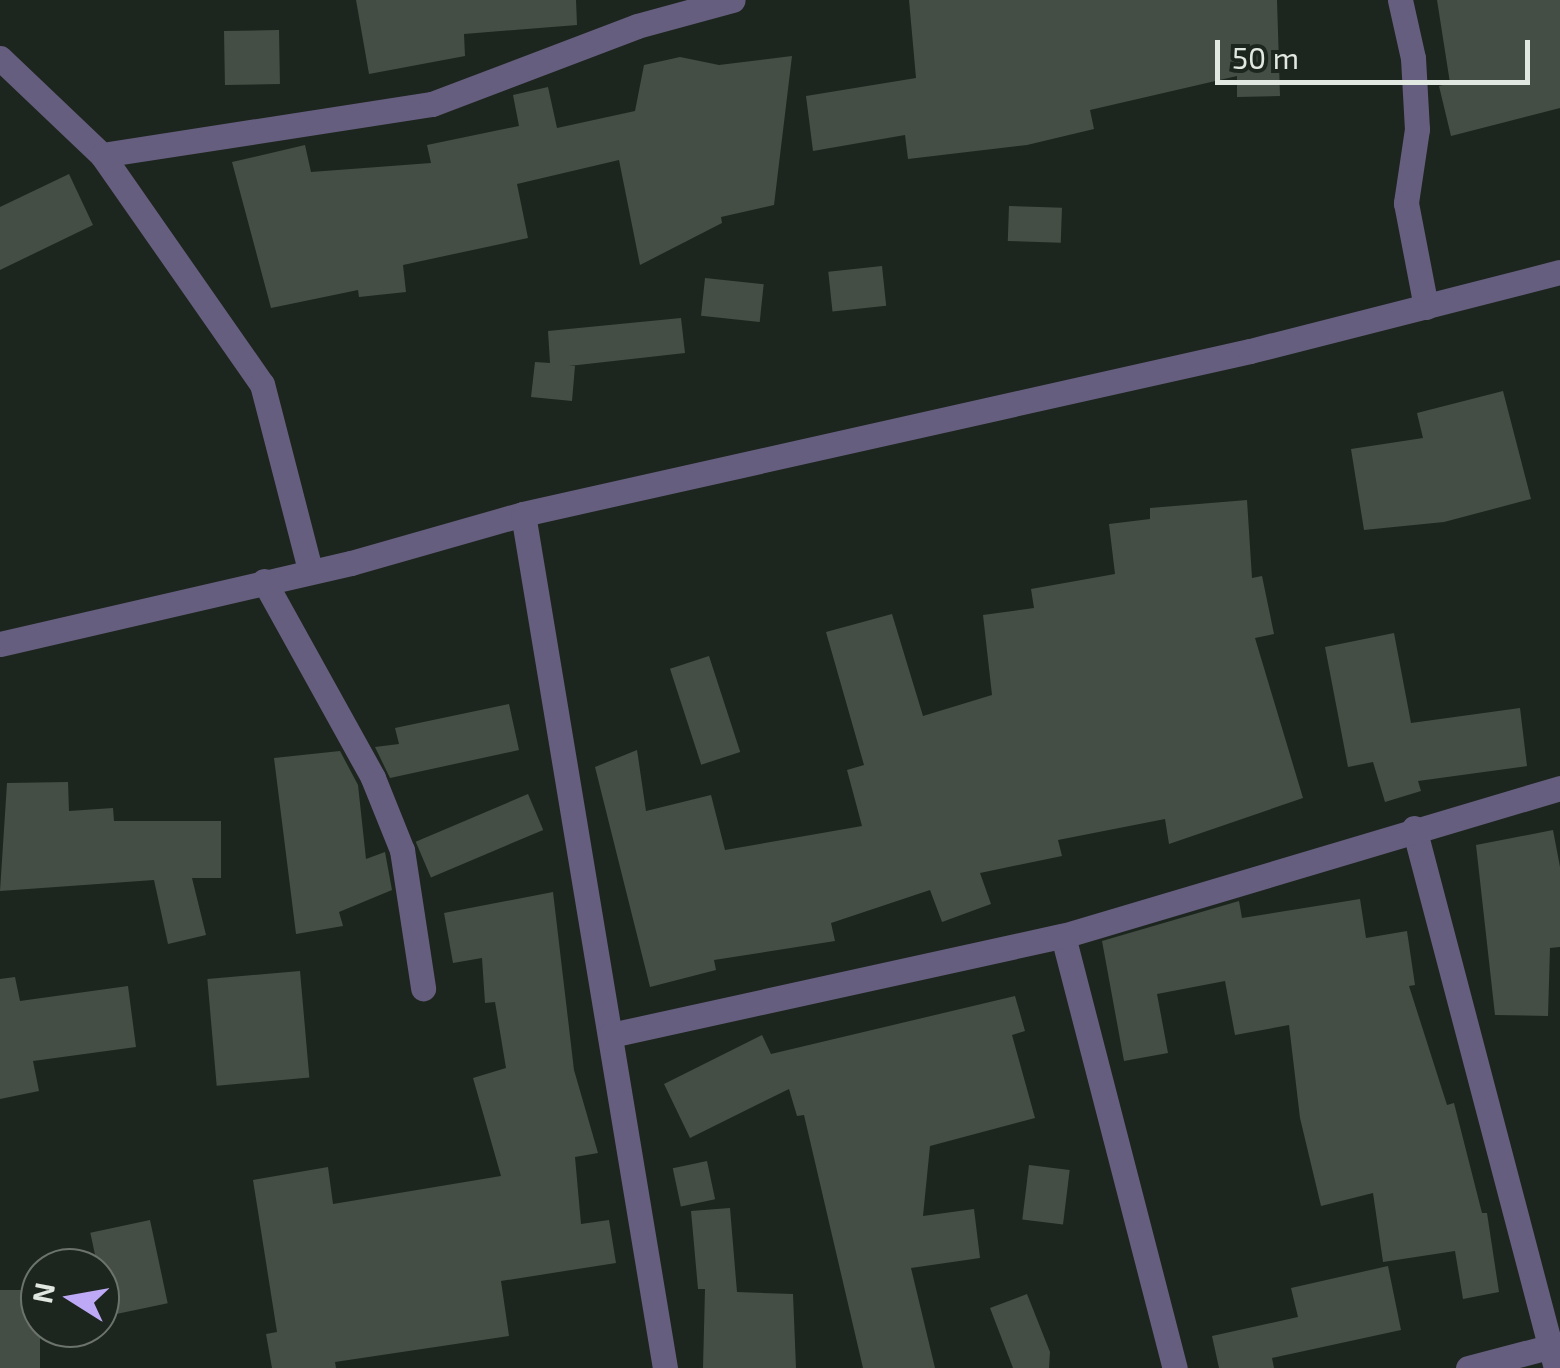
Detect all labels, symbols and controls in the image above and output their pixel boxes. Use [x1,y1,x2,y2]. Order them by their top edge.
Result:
scale bar [1220,20,1535,82]
text: 50 m [1232,39,1299,75]
north arrow [20,1248,120,1348]
text: N [24,1279,61,1306]

